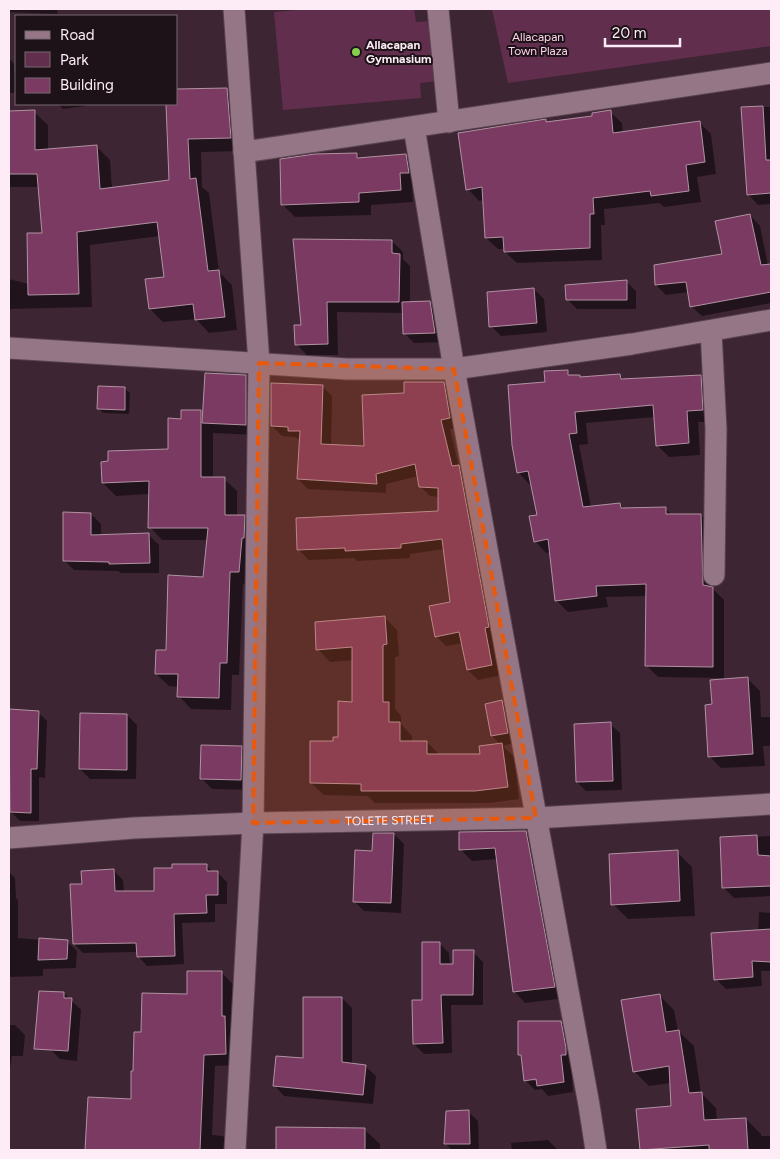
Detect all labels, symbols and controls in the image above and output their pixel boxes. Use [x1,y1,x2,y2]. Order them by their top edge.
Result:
legend [15,15,178,105]
scale bar [605,15,680,47]
text: 20 m [612,24,646,42]
text: Road [60,26,95,44]
park label: Allacapan Town Plaza [508,30,568,58]
place label: Allacapan Gymnasium [366,38,432,66]
marker: Allacapan Gymnasium [350,46,362,58]
text: Park [60,51,89,69]
text: Building [60,76,114,94]
street label: TOLETE STREET [345,813,434,828]

